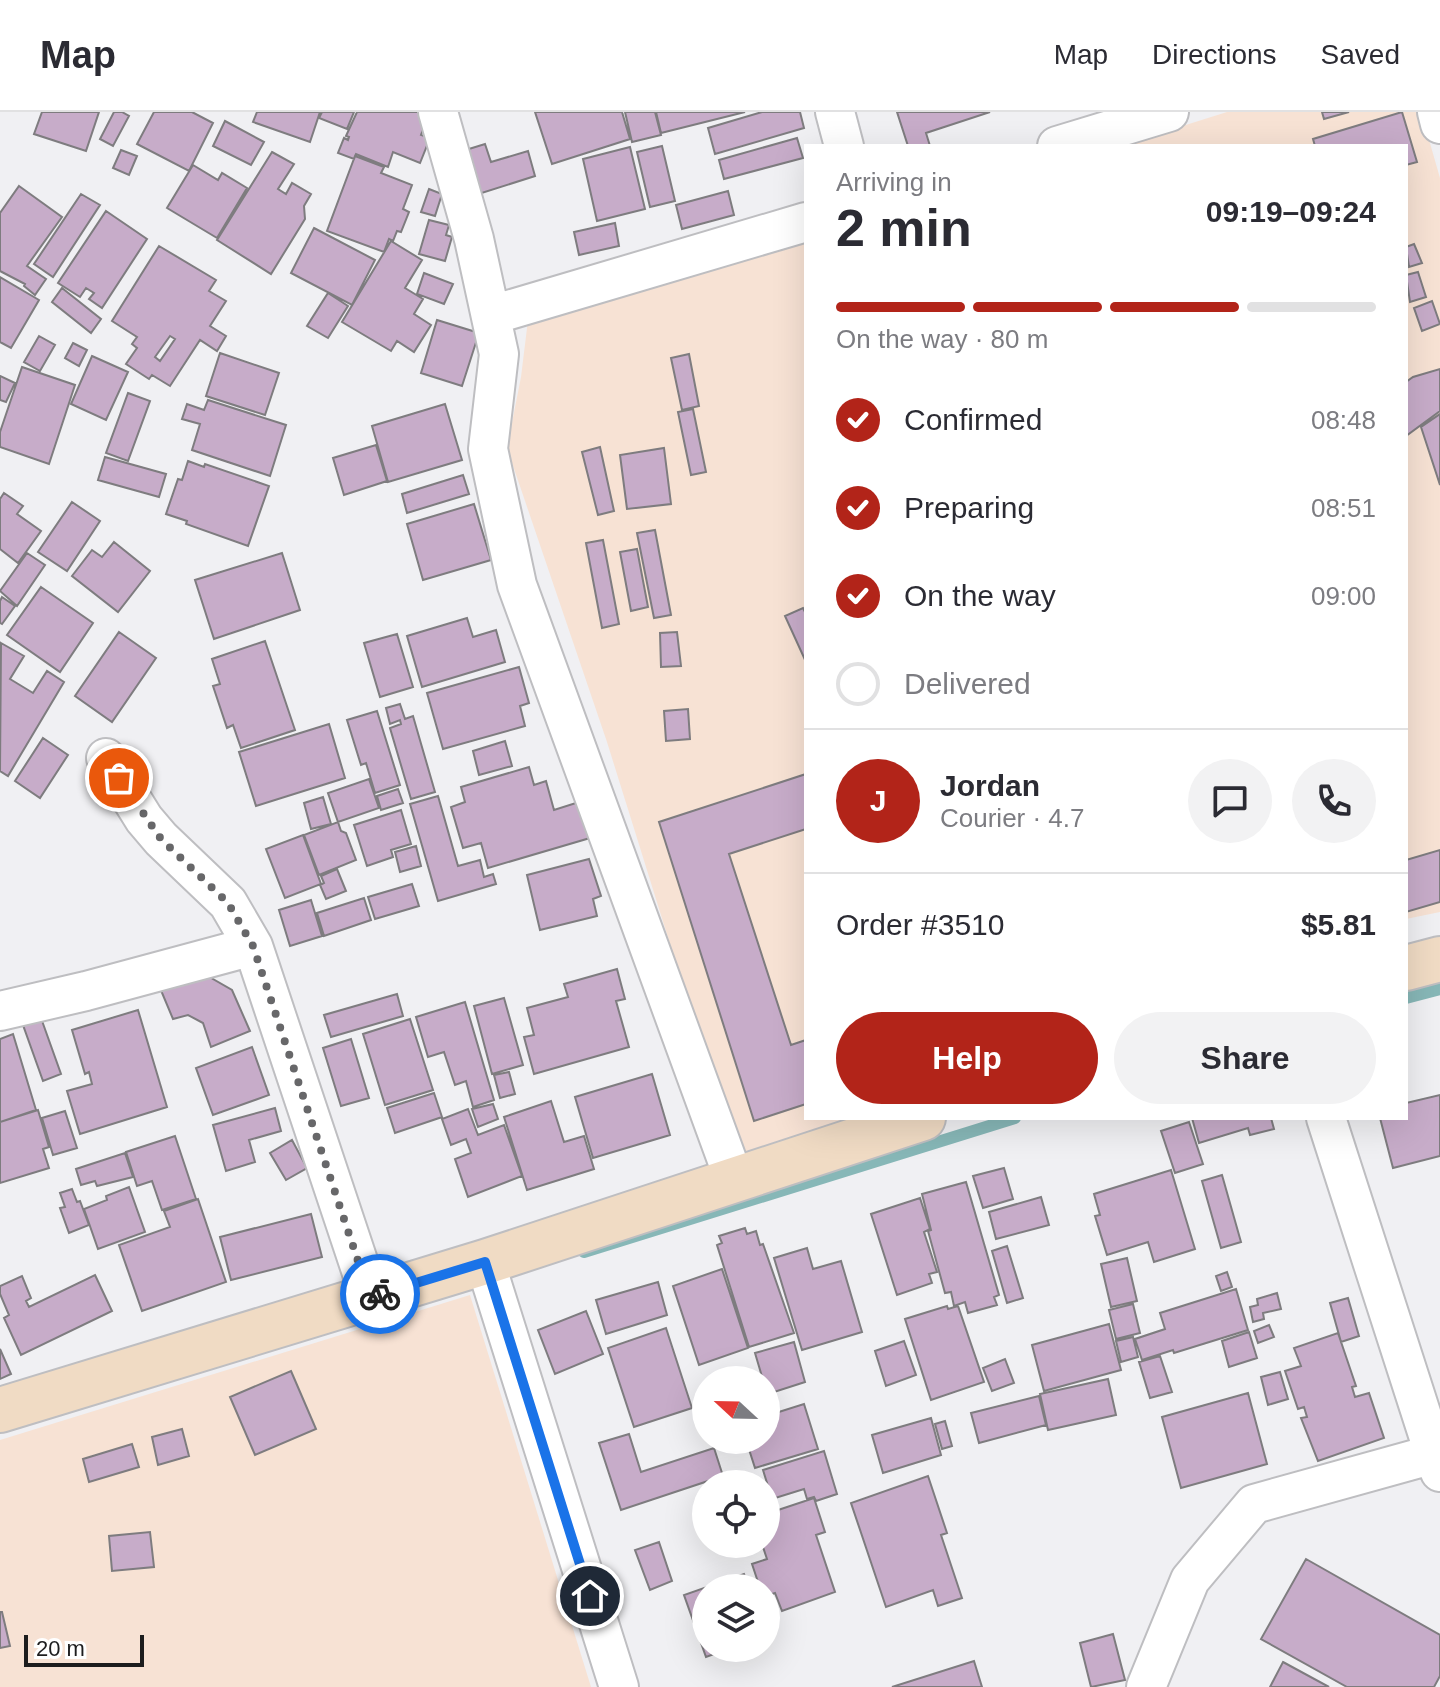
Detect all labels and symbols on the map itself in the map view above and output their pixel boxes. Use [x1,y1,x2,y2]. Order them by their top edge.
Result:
pin [85,744,153,812]
courier [340,1254,420,1334]
north arrow [692,1366,780,1454]
pin [556,1562,624,1630]
scale bar [24,1631,144,1667]

